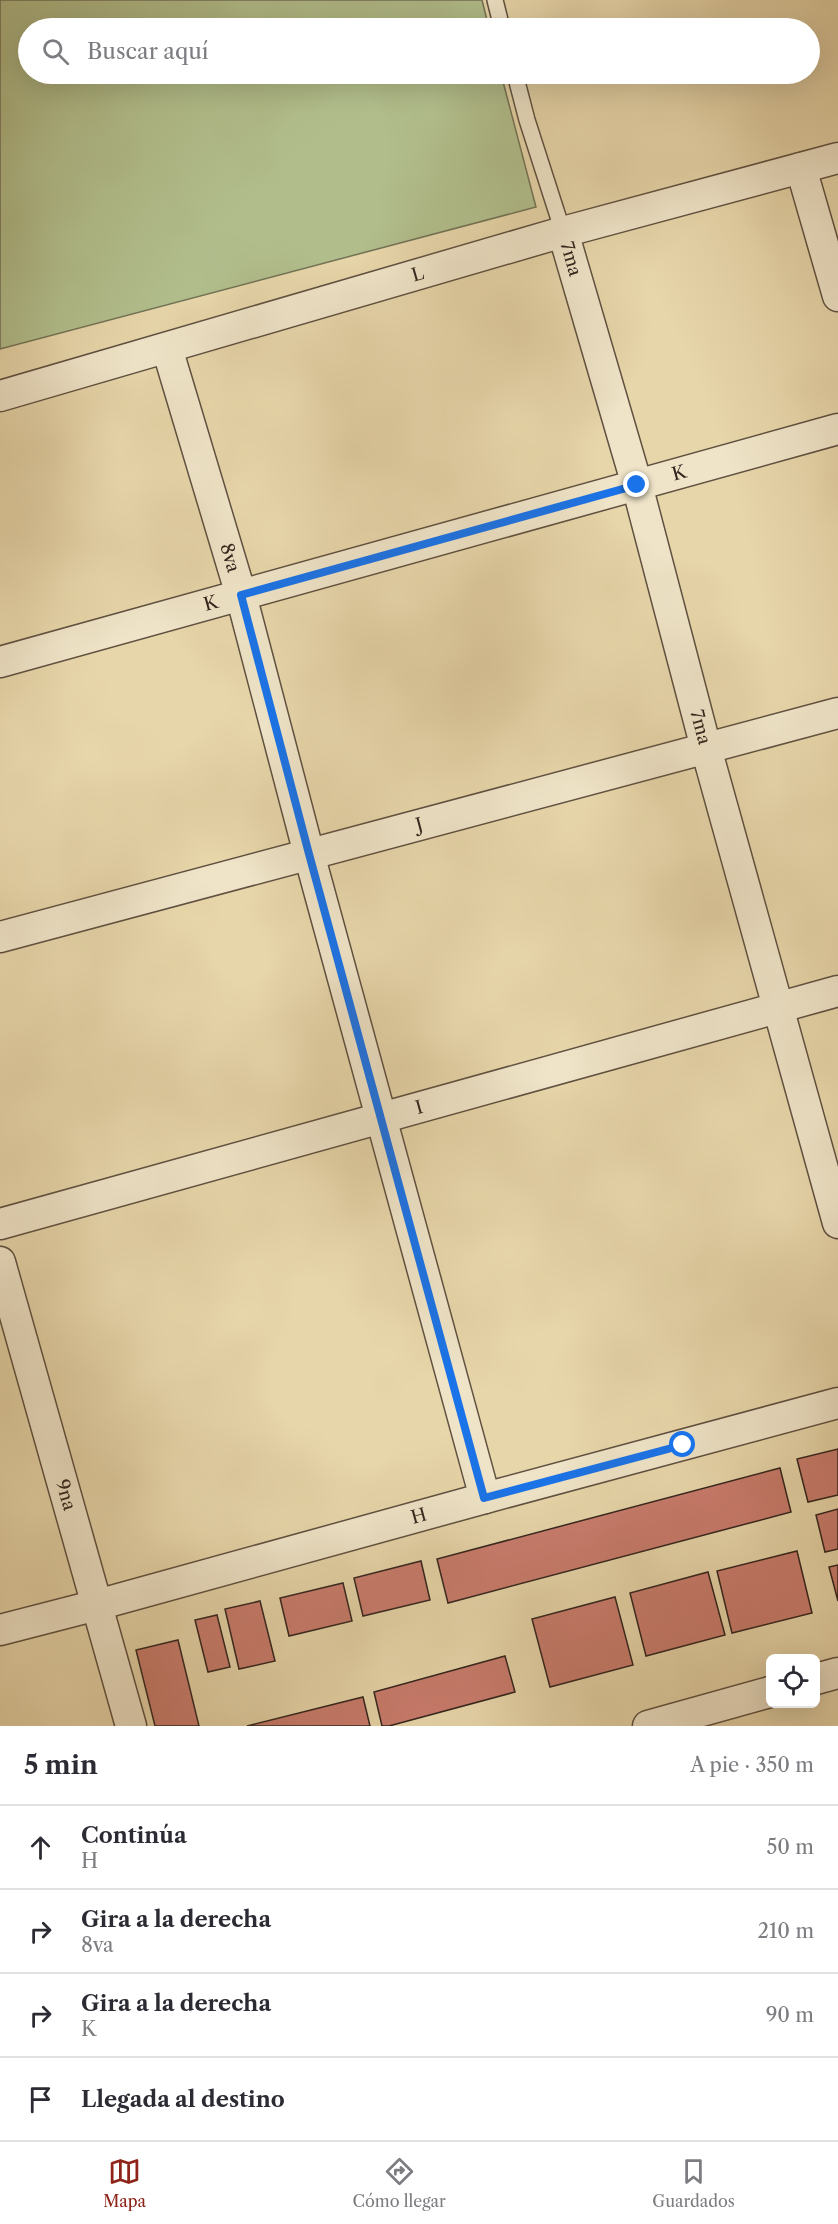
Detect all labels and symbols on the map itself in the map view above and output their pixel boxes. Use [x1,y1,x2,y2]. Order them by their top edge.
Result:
street label: 7ma [555,239,586,279]
street label: L [409,262,427,287]
street label: K [670,460,690,486]
route end [623,471,649,497]
street label: 8va [215,541,245,576]
street label: K [201,591,222,616]
street label: 7ma [685,707,716,747]
street label: J [410,813,425,837]
street label: I [413,1096,425,1119]
route start [669,1431,695,1457]
street label: 9na [51,1477,81,1513]
street label: H [408,1504,429,1529]

